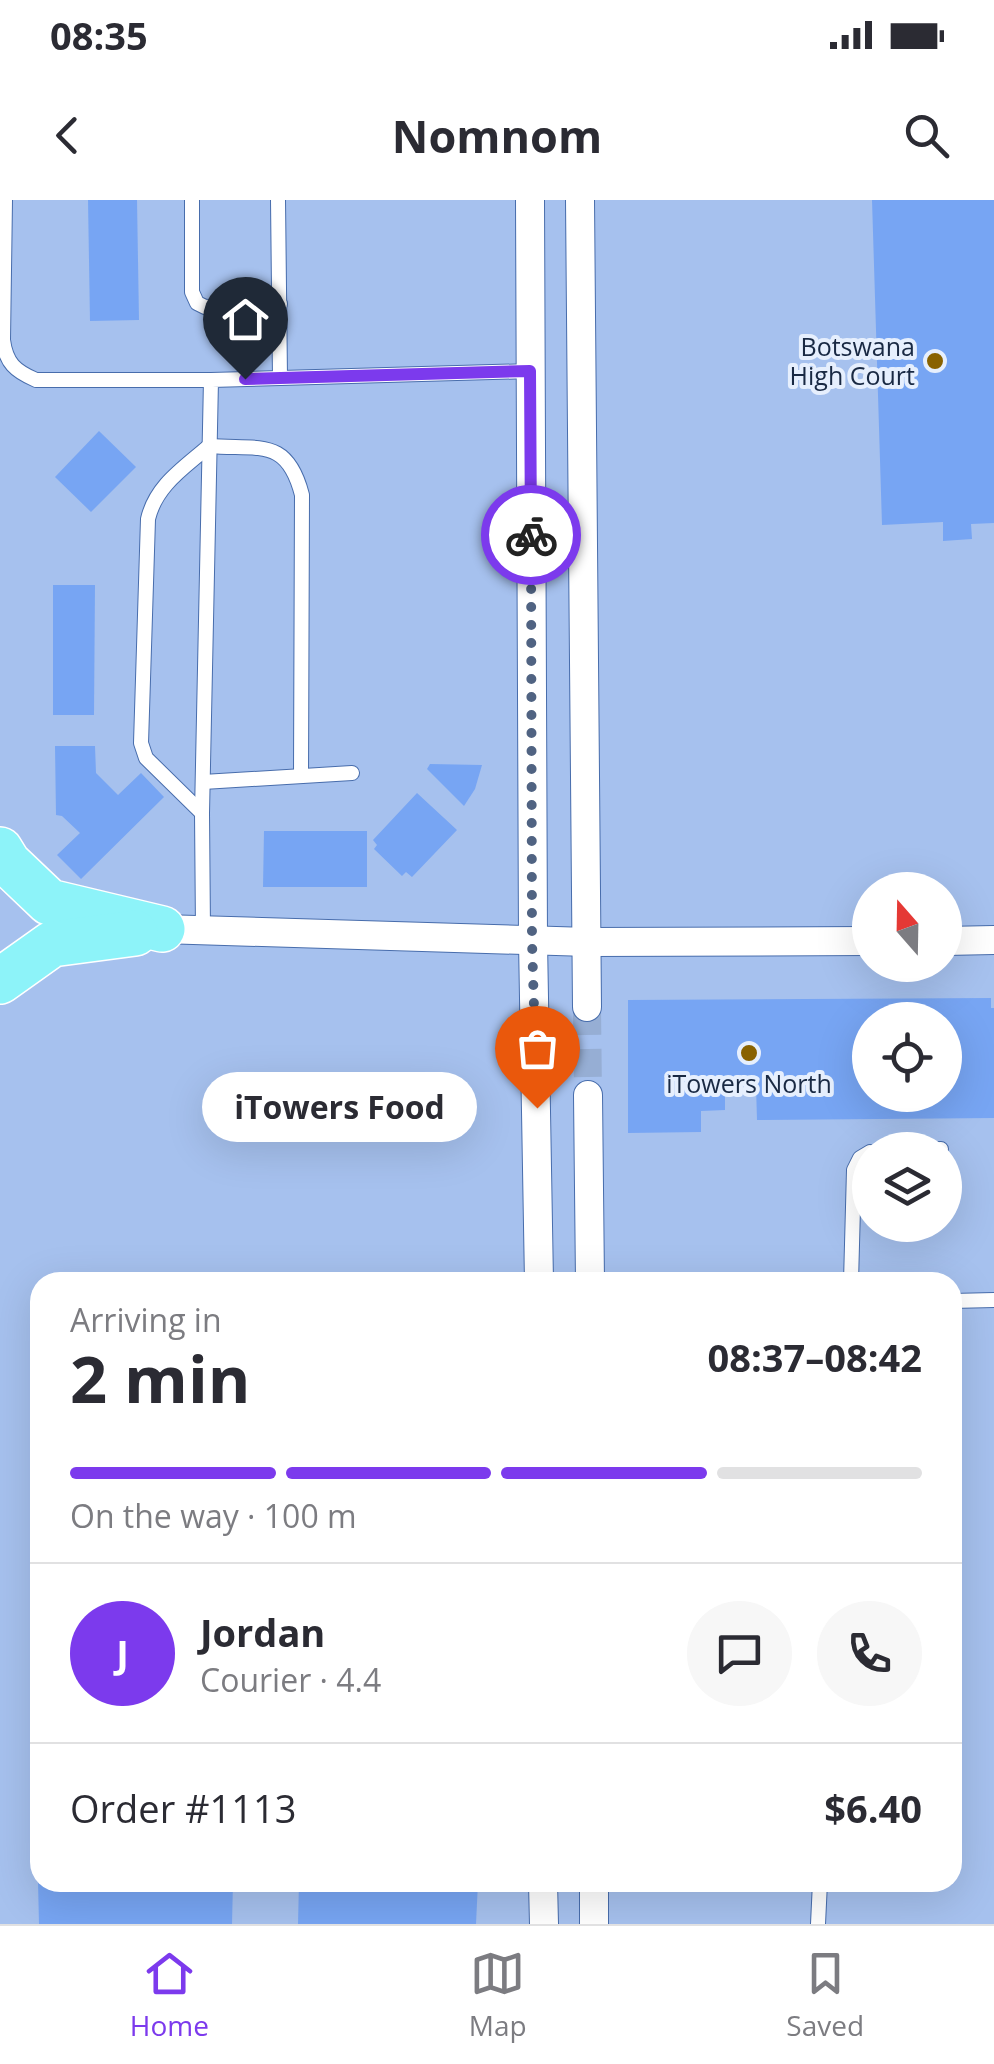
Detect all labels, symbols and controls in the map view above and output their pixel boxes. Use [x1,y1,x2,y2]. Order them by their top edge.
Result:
text: 08:35 [50,9,148,61]
text: Nomnom [392,105,602,166]
icon: back [40,108,95,163]
icon: search [899,108,954,163]
pin [203,277,288,380]
icon: home [218,292,273,347]
place label: Botswana High Court [790,329,915,392]
marker: Botswana High Court [924,350,946,372]
courier [481,485,581,585]
icon: bike [504,508,559,563]
north arrow [852,872,962,982]
map controls [852,872,962,1242]
button: locate [852,1002,962,1112]
pin [495,1006,580,1109]
icon: bag [510,1021,565,1076]
marker: iTowers North [738,1042,760,1064]
place label: iTowers North [666,1066,832,1100]
callout: iTowers Food [202,1073,477,1143]
text: iTowers Food [234,1085,445,1128]
button: layers [852,1132,962,1242]
text: Arriving in [70,1298,222,1341]
text: 08:37–08:42 [708,1331,922,1383]
text: 2 min [70,1334,250,1422]
text: On the way · 100 m [70,1494,357,1537]
button: chat [687,1601,792,1706]
button: phone [817,1601,922,1706]
text: Jordan [200,1606,325,1658]
text: J [116,1627,129,1679]
text: Courier · 4.4 [200,1658,381,1701]
text: Order #1113 [70,1782,297,1834]
text: $6.40 [824,1782,922,1834]
tab: Home [130,1946,209,2044]
tab: Map [469,1946,527,2044]
tab: Saved [786,1946,864,2044]

